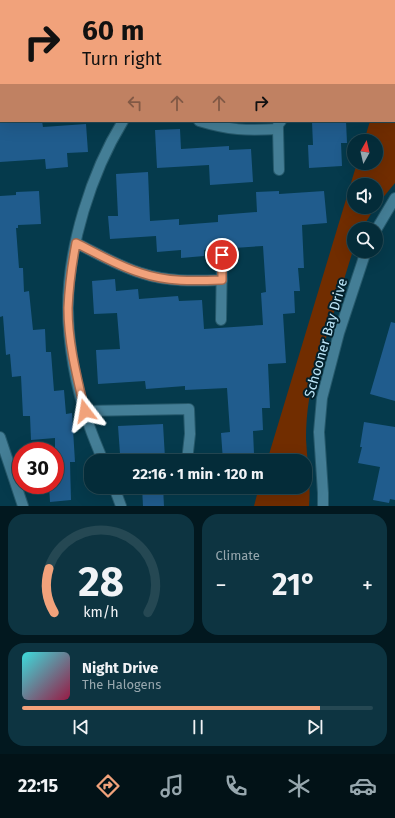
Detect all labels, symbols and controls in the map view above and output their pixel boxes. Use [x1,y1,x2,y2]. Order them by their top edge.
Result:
text: 60 m [82,14,144,47]
icon: right [16,16,68,68]
text: Turn right [82,48,162,70]
icon: left [124,92,146,114]
icon: ahead [166,92,188,114]
icon: ahead [208,92,230,114]
icon: right [250,92,272,114]
north arrow [347,134,383,170]
map controls [347,134,383,258]
button: sound [347,178,383,214]
button: search [347,222,383,258]
pin [205,238,239,272]
icon: arrive [211,244,233,266]
street label: Schooner Bay Drive [301,276,351,400]
position arrow [64,390,106,432]
speed limit sign: 30 [12,442,64,494]
text: 22:16 · 1 min · 120 m [132,465,264,483]
text: Climate [216,548,260,563]
text: 28 [78,556,124,606]
text: 21° [272,567,316,603]
text: − [216,572,227,599]
text: + [362,572,373,599]
text: km/h [83,603,118,620]
text: Night Drive [82,659,158,677]
text: The Halogens [82,677,161,692]
icon: previous [70,716,92,738]
icon: pause [187,716,209,738]
icon: next [304,716,326,738]
icon: directions [94,772,122,800]
icon: music [158,772,186,800]
icon: phone [222,772,250,800]
icon: climate [285,772,313,800]
icon: car [349,772,377,800]
text: 22:15 [18,775,58,797]

